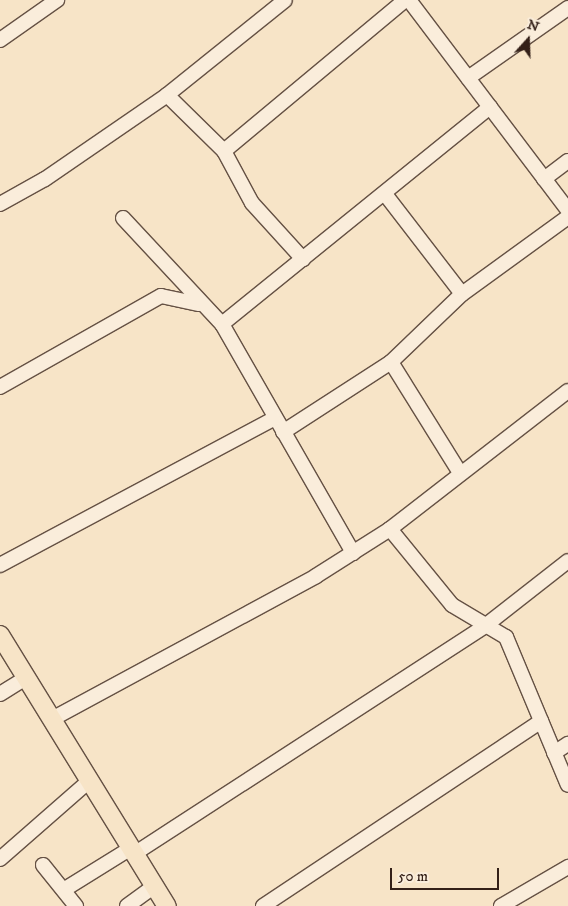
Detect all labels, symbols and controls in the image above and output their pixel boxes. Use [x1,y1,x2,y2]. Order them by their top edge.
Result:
north arrow [503,15,553,65]
text: N [525,15,542,36]
scale bar [393,858,502,890]
text: 50 m [398,867,428,886]

